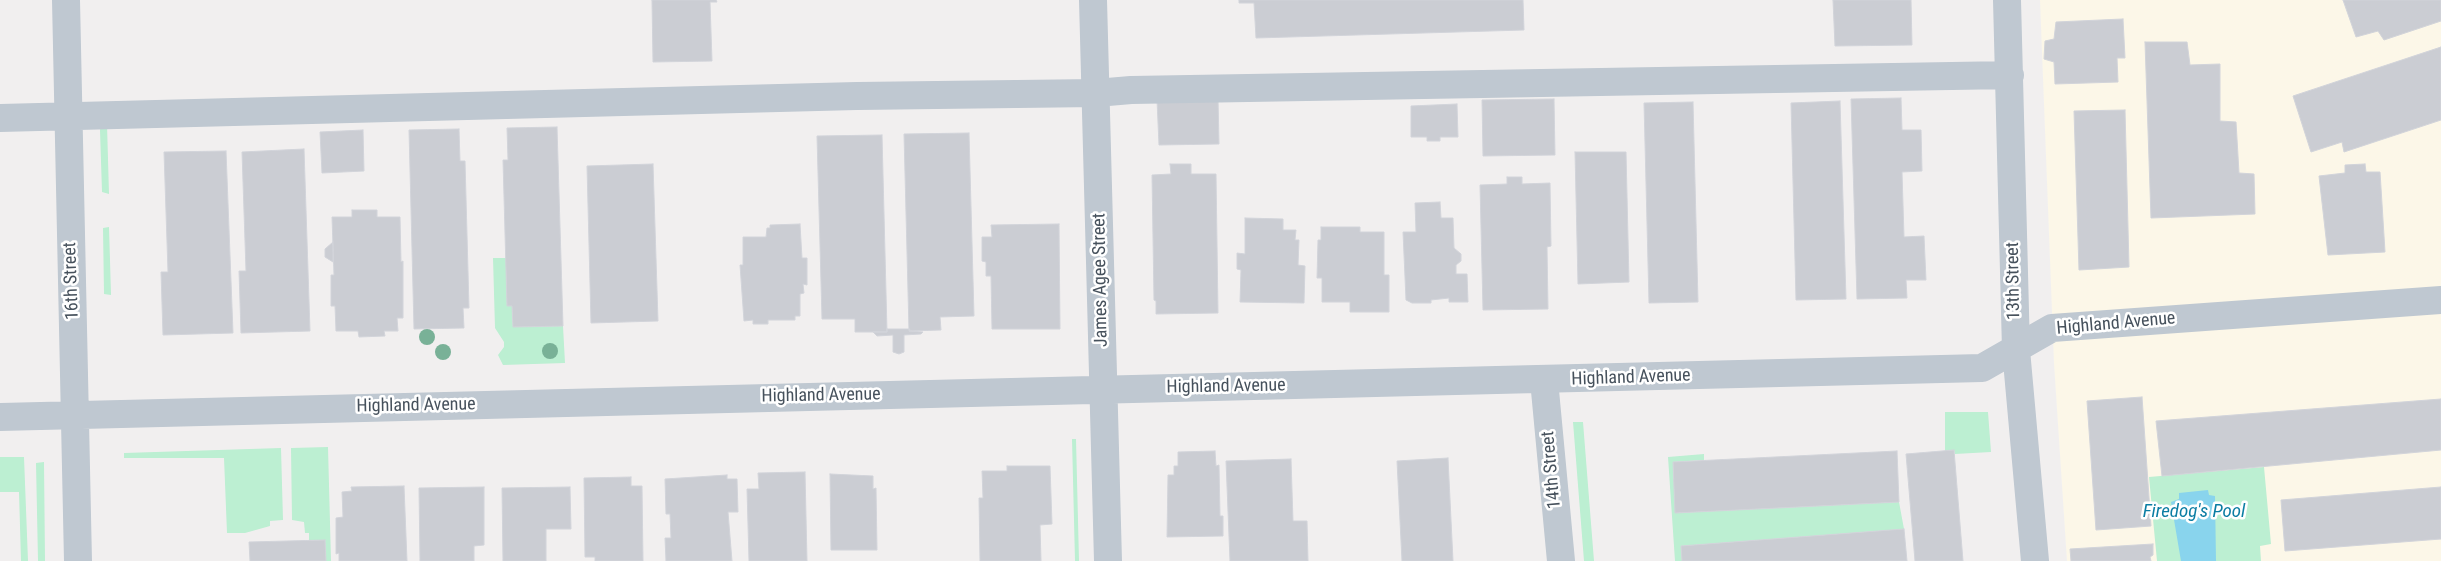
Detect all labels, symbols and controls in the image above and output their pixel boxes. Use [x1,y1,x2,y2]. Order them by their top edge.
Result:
street label: James Agee Street [1089,213,1113,347]
street label: 16th Street [60,242,84,320]
street label: 13th Street [2003,242,2025,320]
street label: Highland Avenue [2056,308,2176,340]
street label: Highland Avenue [1571,365,1691,391]
street label: Highland Avenue [1166,375,1286,399]
street label: Highland Avenue [761,384,881,408]
street label: Highland Avenue [356,394,476,418]
street label: 14th Street [1538,430,1566,510]
water label: Firedog's Pool [2143,501,2245,523]

